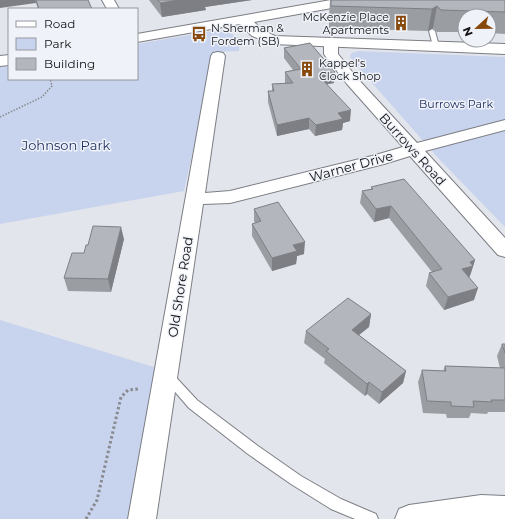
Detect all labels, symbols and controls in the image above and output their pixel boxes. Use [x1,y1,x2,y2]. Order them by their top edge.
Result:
legend [8,8,138,80]
north arrow [457,8,497,48]
place label: McKenzie Place Apartments [302,10,390,37]
building icon: McKenzie Place Apartments [392,14,410,32]
text: Road [44,16,75,31]
place label: N Sherman & Fordem (SB) [211,21,284,48]
bus stop icon: N Sherman & Fordem (SB) [190,25,208,43]
text: N [460,25,476,38]
text: Park [44,36,72,51]
text: Building [44,56,95,71]
place label: Kappel's Clock Shop [319,56,381,83]
building icon: Kappel's Clock Shop [298,60,316,78]
park label: Burrows Park [419,97,493,111]
street label: Burrows Road [376,110,450,188]
park label: Johnson Park [21,137,111,153]
street label: Warner Drive [307,147,395,185]
street label: Old Shore Road [164,235,196,339]

